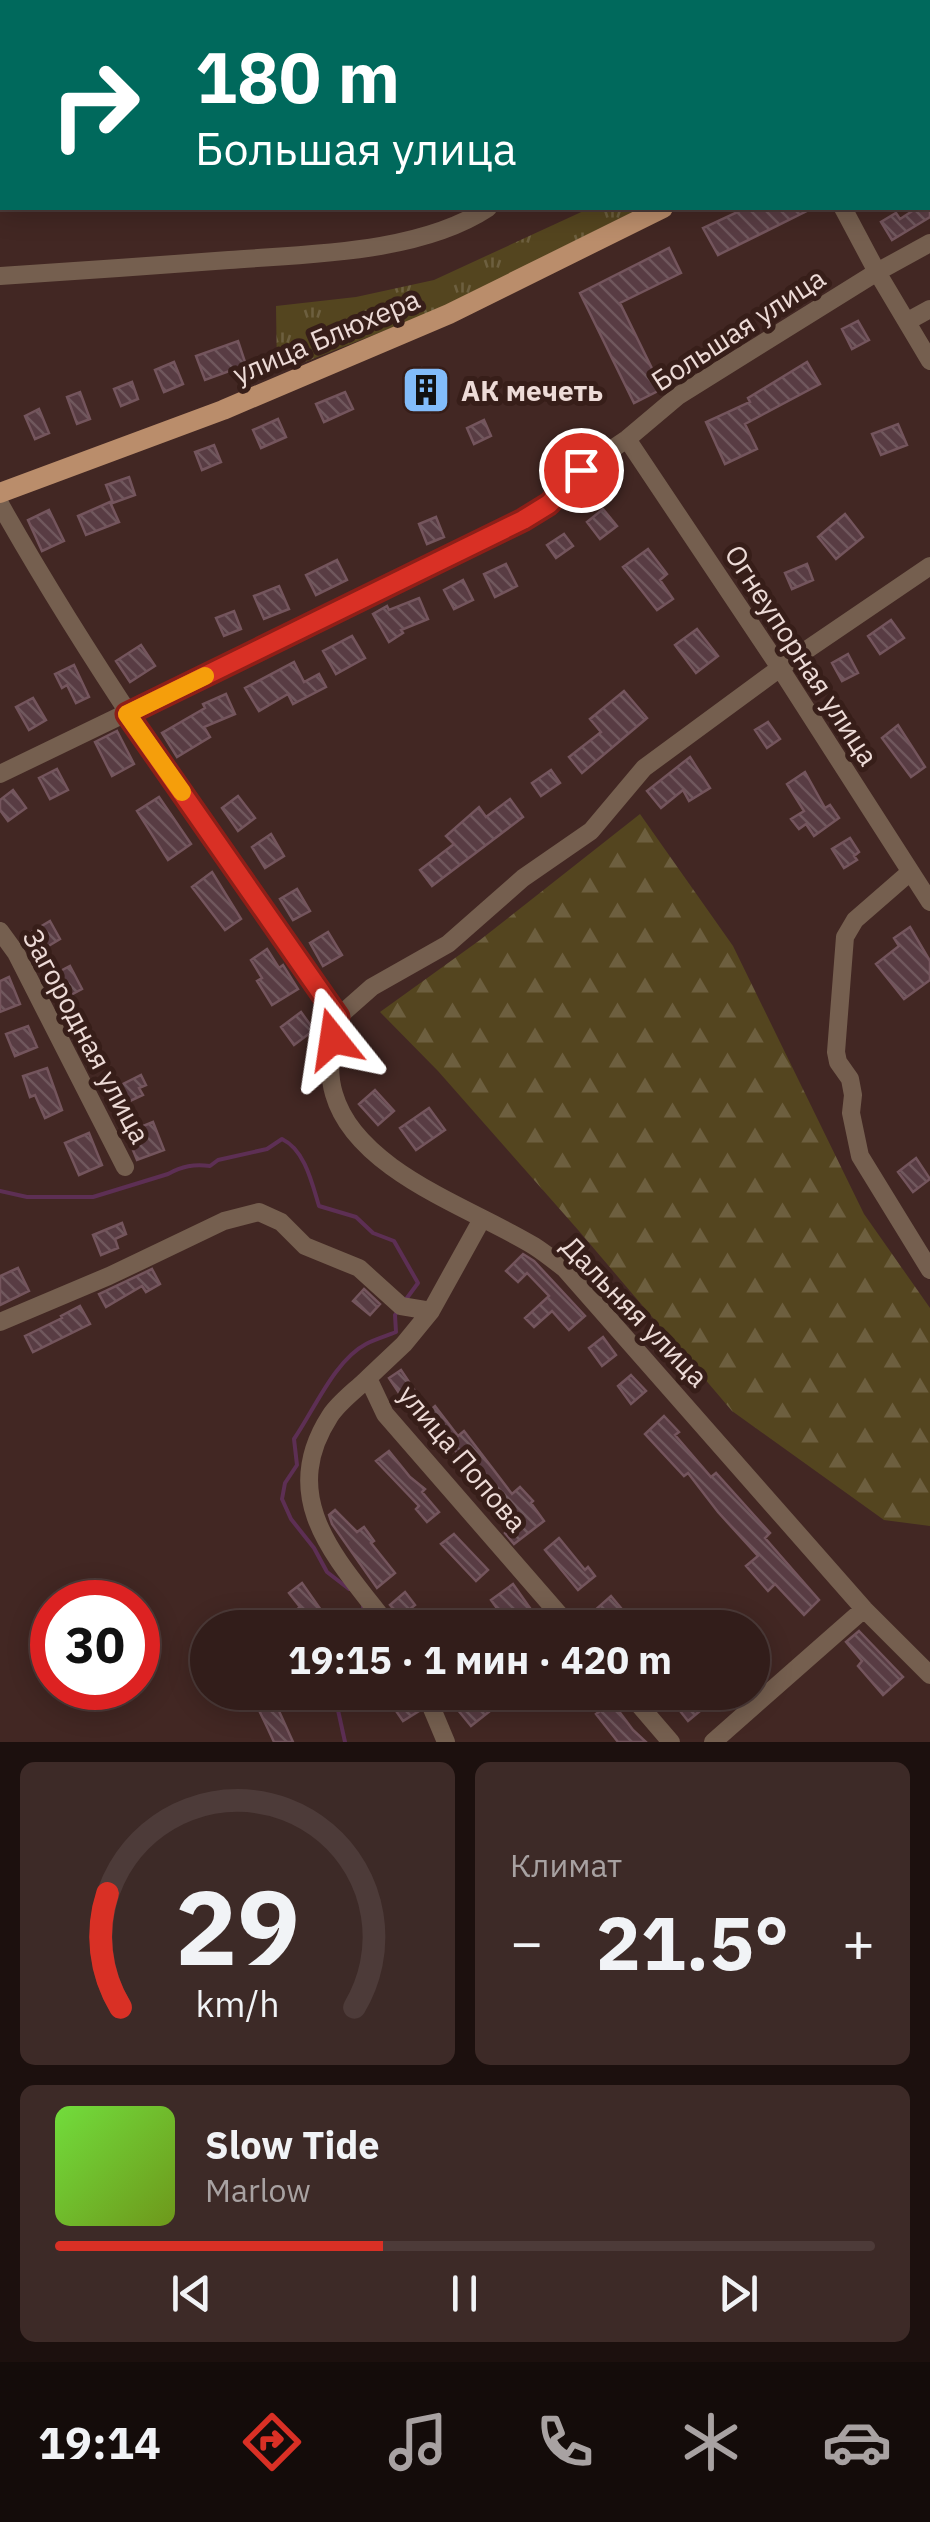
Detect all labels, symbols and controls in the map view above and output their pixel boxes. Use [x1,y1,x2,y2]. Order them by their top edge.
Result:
text: 180 m [195,31,400,122]
icon: right [30,40,160,170]
text: Большая улица [195,119,517,177]
street label: Большая улица [644,259,832,399]
street label: улица Блюхера [227,280,425,392]
building icon: АК мечеть [400,364,452,416]
place label: АК мечеть [461,372,603,409]
pin [539,428,624,513]
icon: arrive [554,443,609,498]
street label: Огнеупорная улица [717,537,887,773]
street label: Загородная улица [15,922,159,1150]
position arrow [281,987,385,1091]
street label: Дальняя улица [553,1228,717,1395]
street label: улица Попова [391,1377,536,1539]
speed limit sign: 30 [30,1580,160,1710]
text: 19:15 · 1 мин · 420 m [288,1635,672,1684]
text: Климат [510,1844,622,1886]
text: 29 [175,1858,300,1994]
text: 21.5° [596,1893,789,1991]
text: − [510,1906,543,1977]
text: + [842,1906,875,1977]
text: km/h [195,1980,280,2027]
text: Slow Tide [205,2120,380,2169]
text: Marlow [205,2169,311,2211]
icon: previous [164,2266,219,2321]
icon: pause [437,2266,492,2321]
icon: next [711,2266,766,2321]
icon: directions [237,2407,307,2477]
icon: music [383,2407,453,2477]
icon: phone [530,2407,600,2477]
icon: climate [676,2407,746,2477]
icon: car [822,2407,892,2477]
text: 19:14 [38,2413,161,2471]

